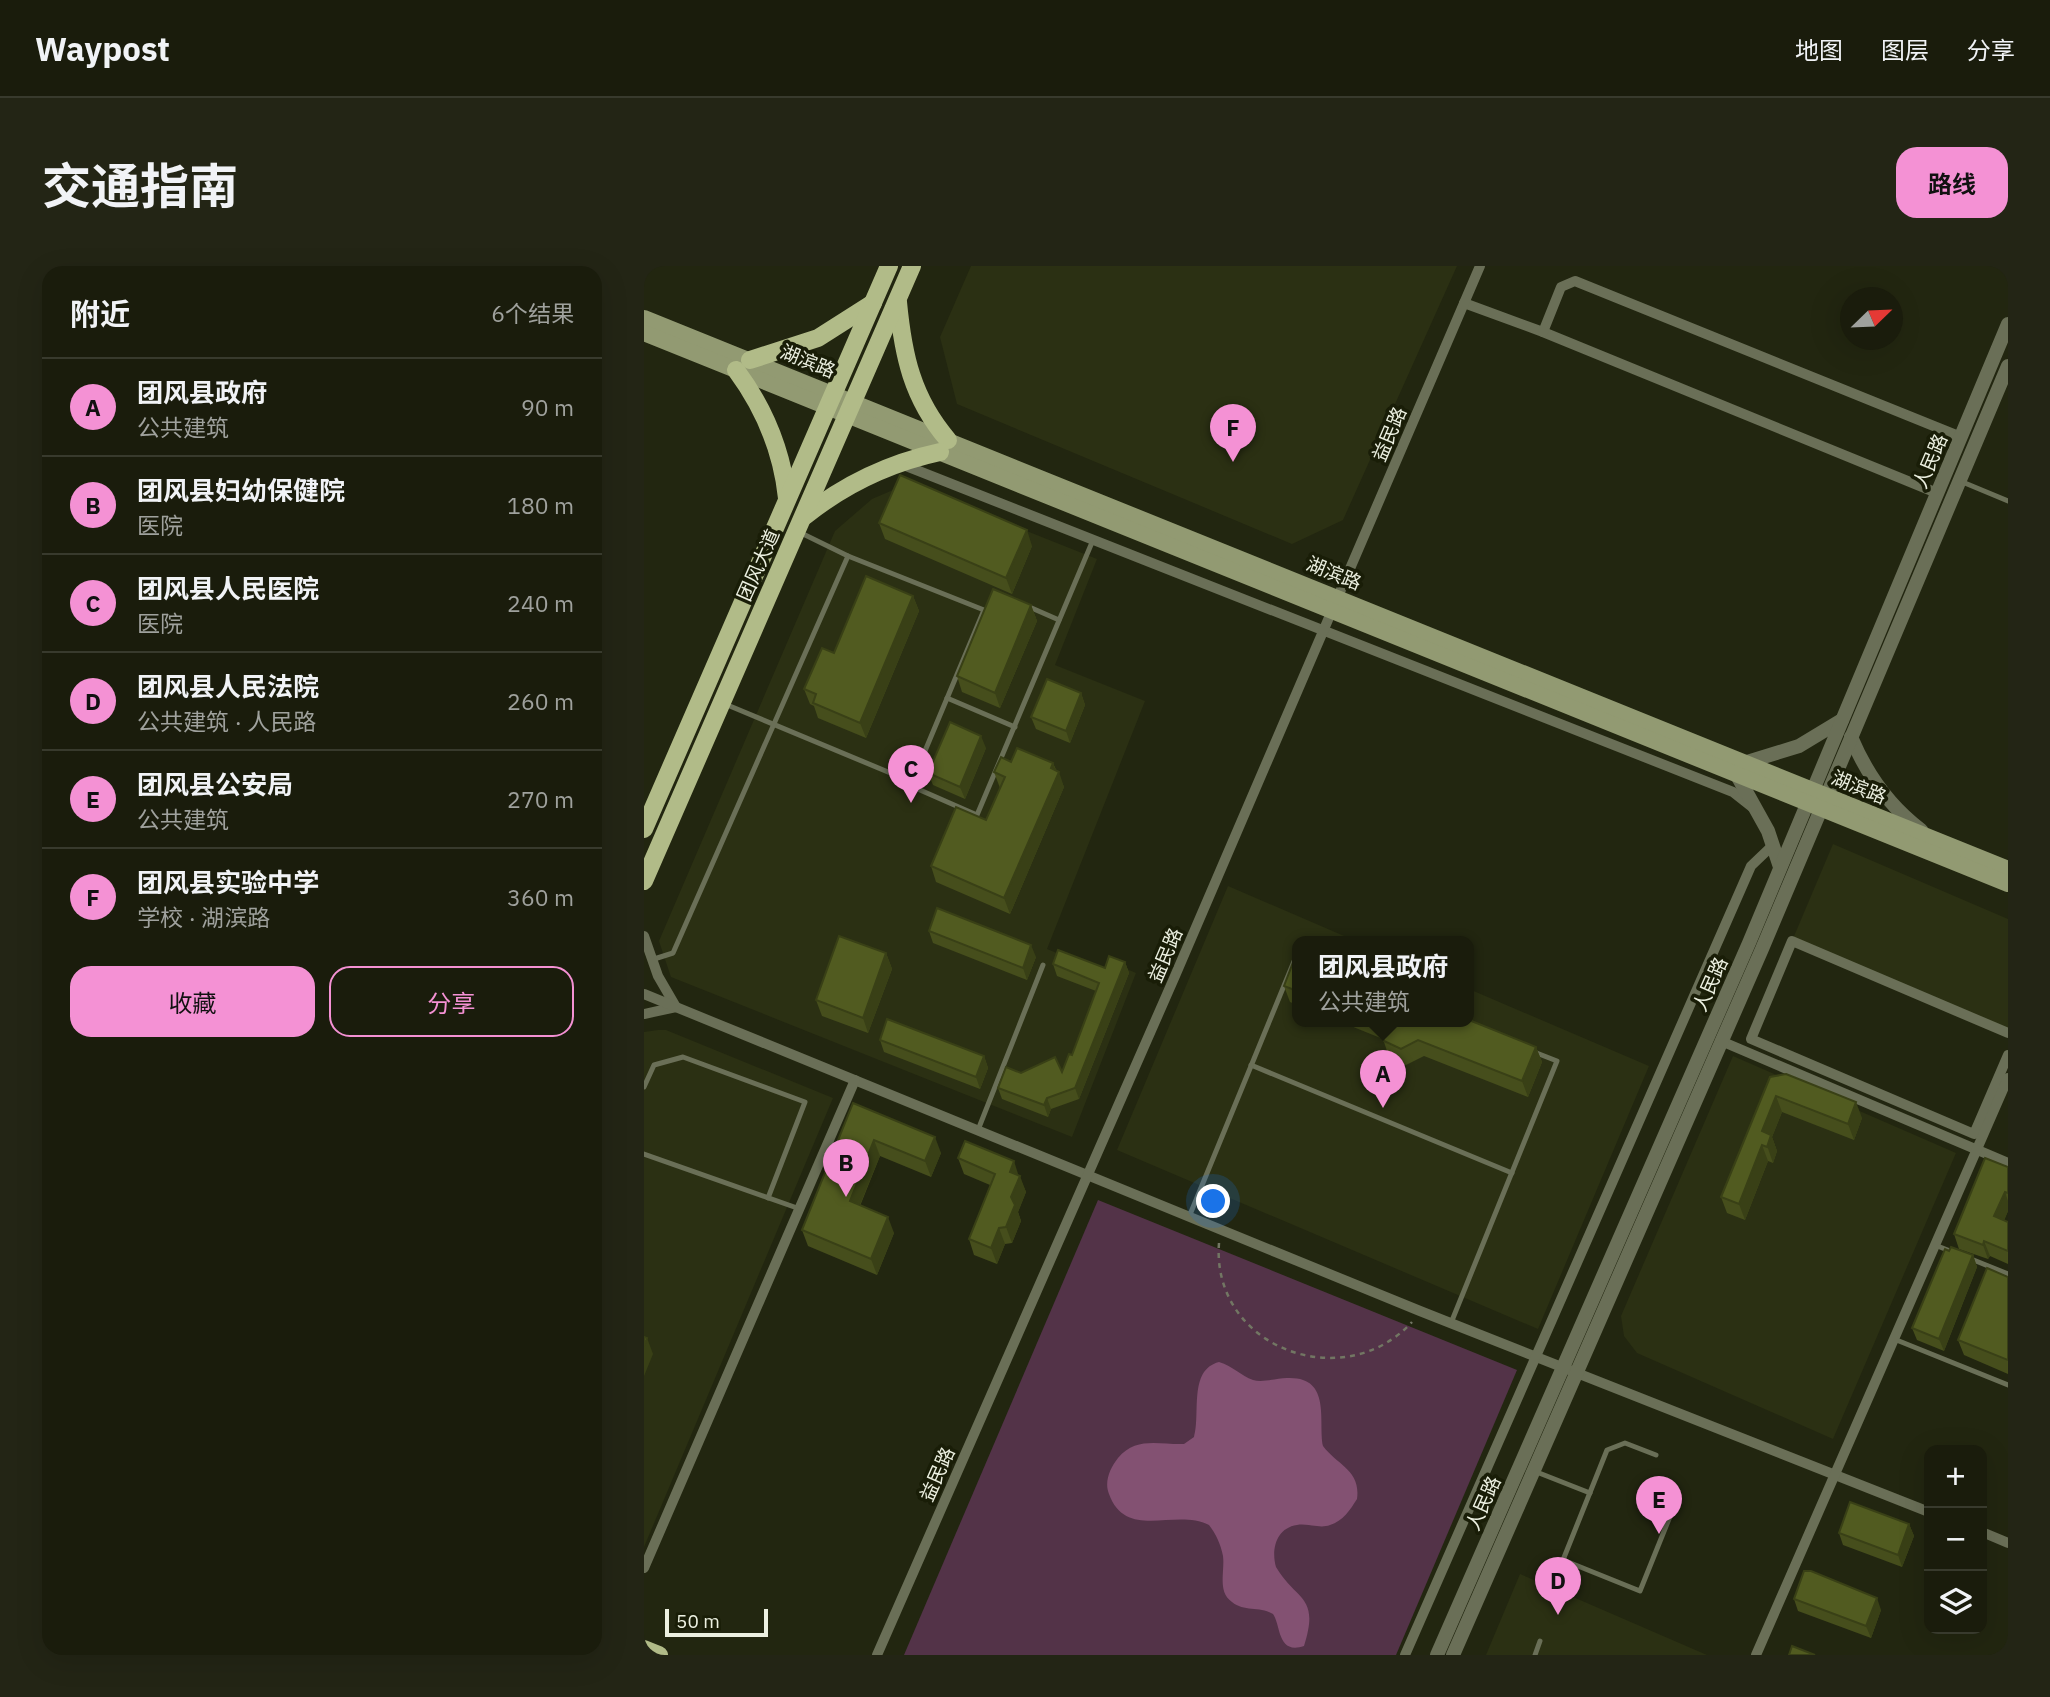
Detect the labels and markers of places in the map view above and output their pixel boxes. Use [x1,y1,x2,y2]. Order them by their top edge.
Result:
pin: F [1210,404,1256,462]
pin: C [888,745,934,803]
pin: A [1360,1050,1406,1108]
pin: B [823,1139,869,1197]
pin: E [1636,1476,1682,1534]
pin: D [1535,1557,1581,1615]

